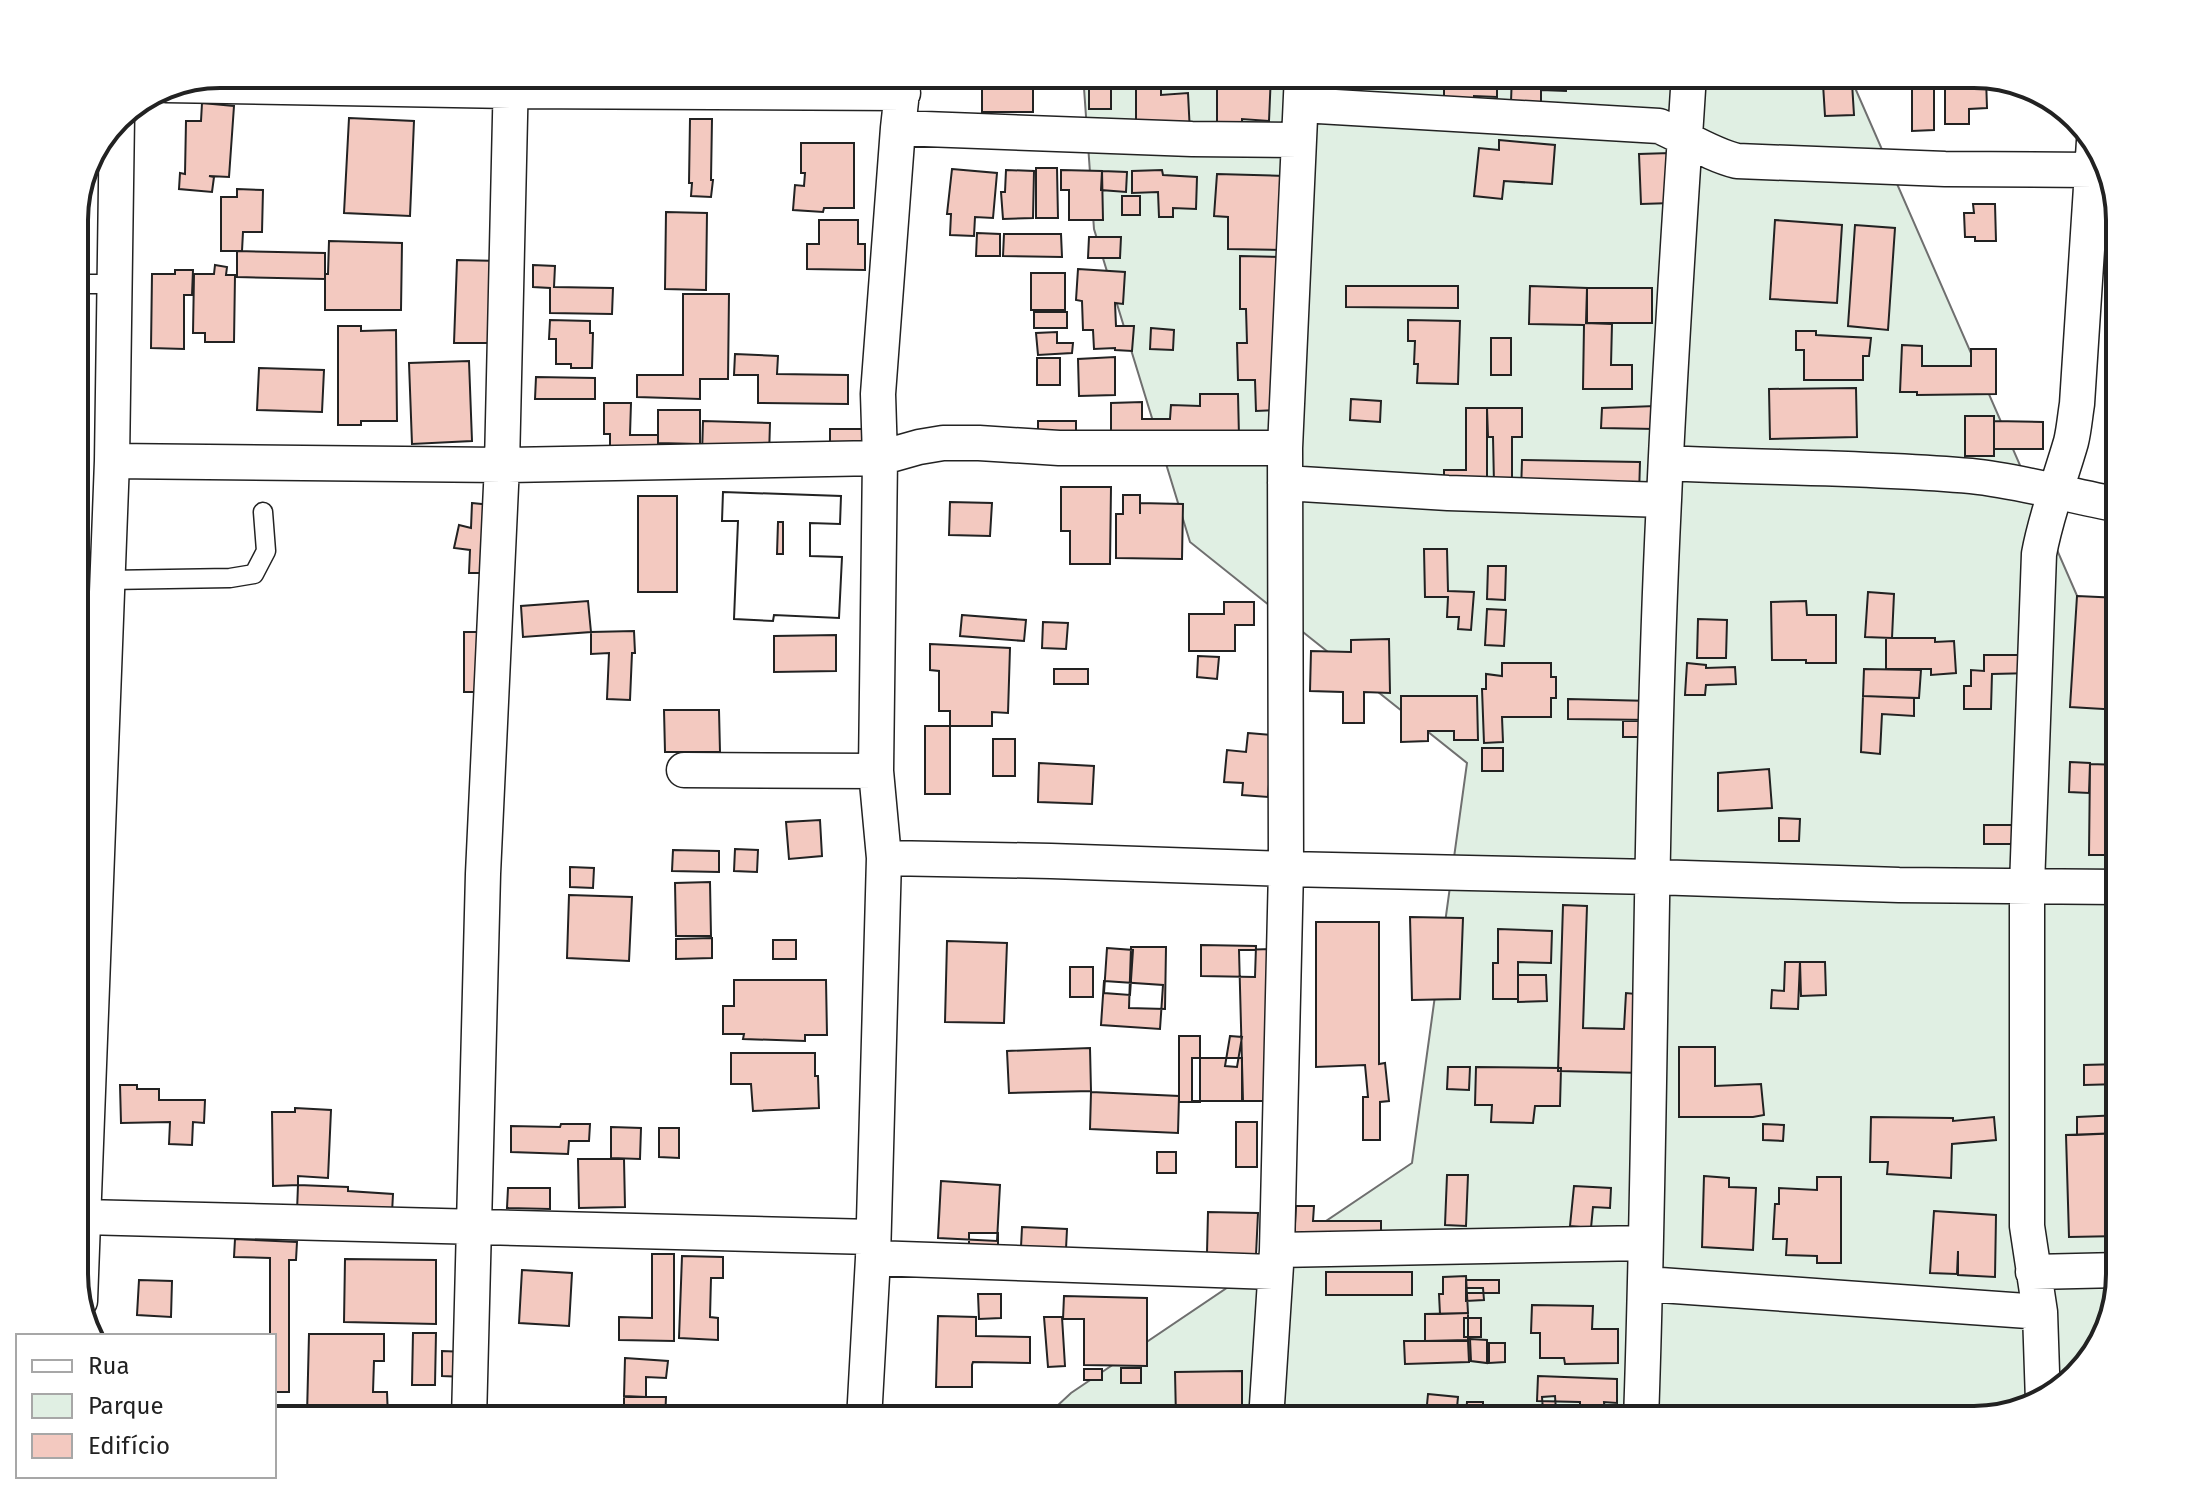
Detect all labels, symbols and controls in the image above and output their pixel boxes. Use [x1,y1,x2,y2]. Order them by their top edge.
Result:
legend [16,1334,276,1478]
text: Rua [88,1352,130,1380]
text: Parque [88,1392,164,1420]
text: Edifício [88,1432,170,1460]

